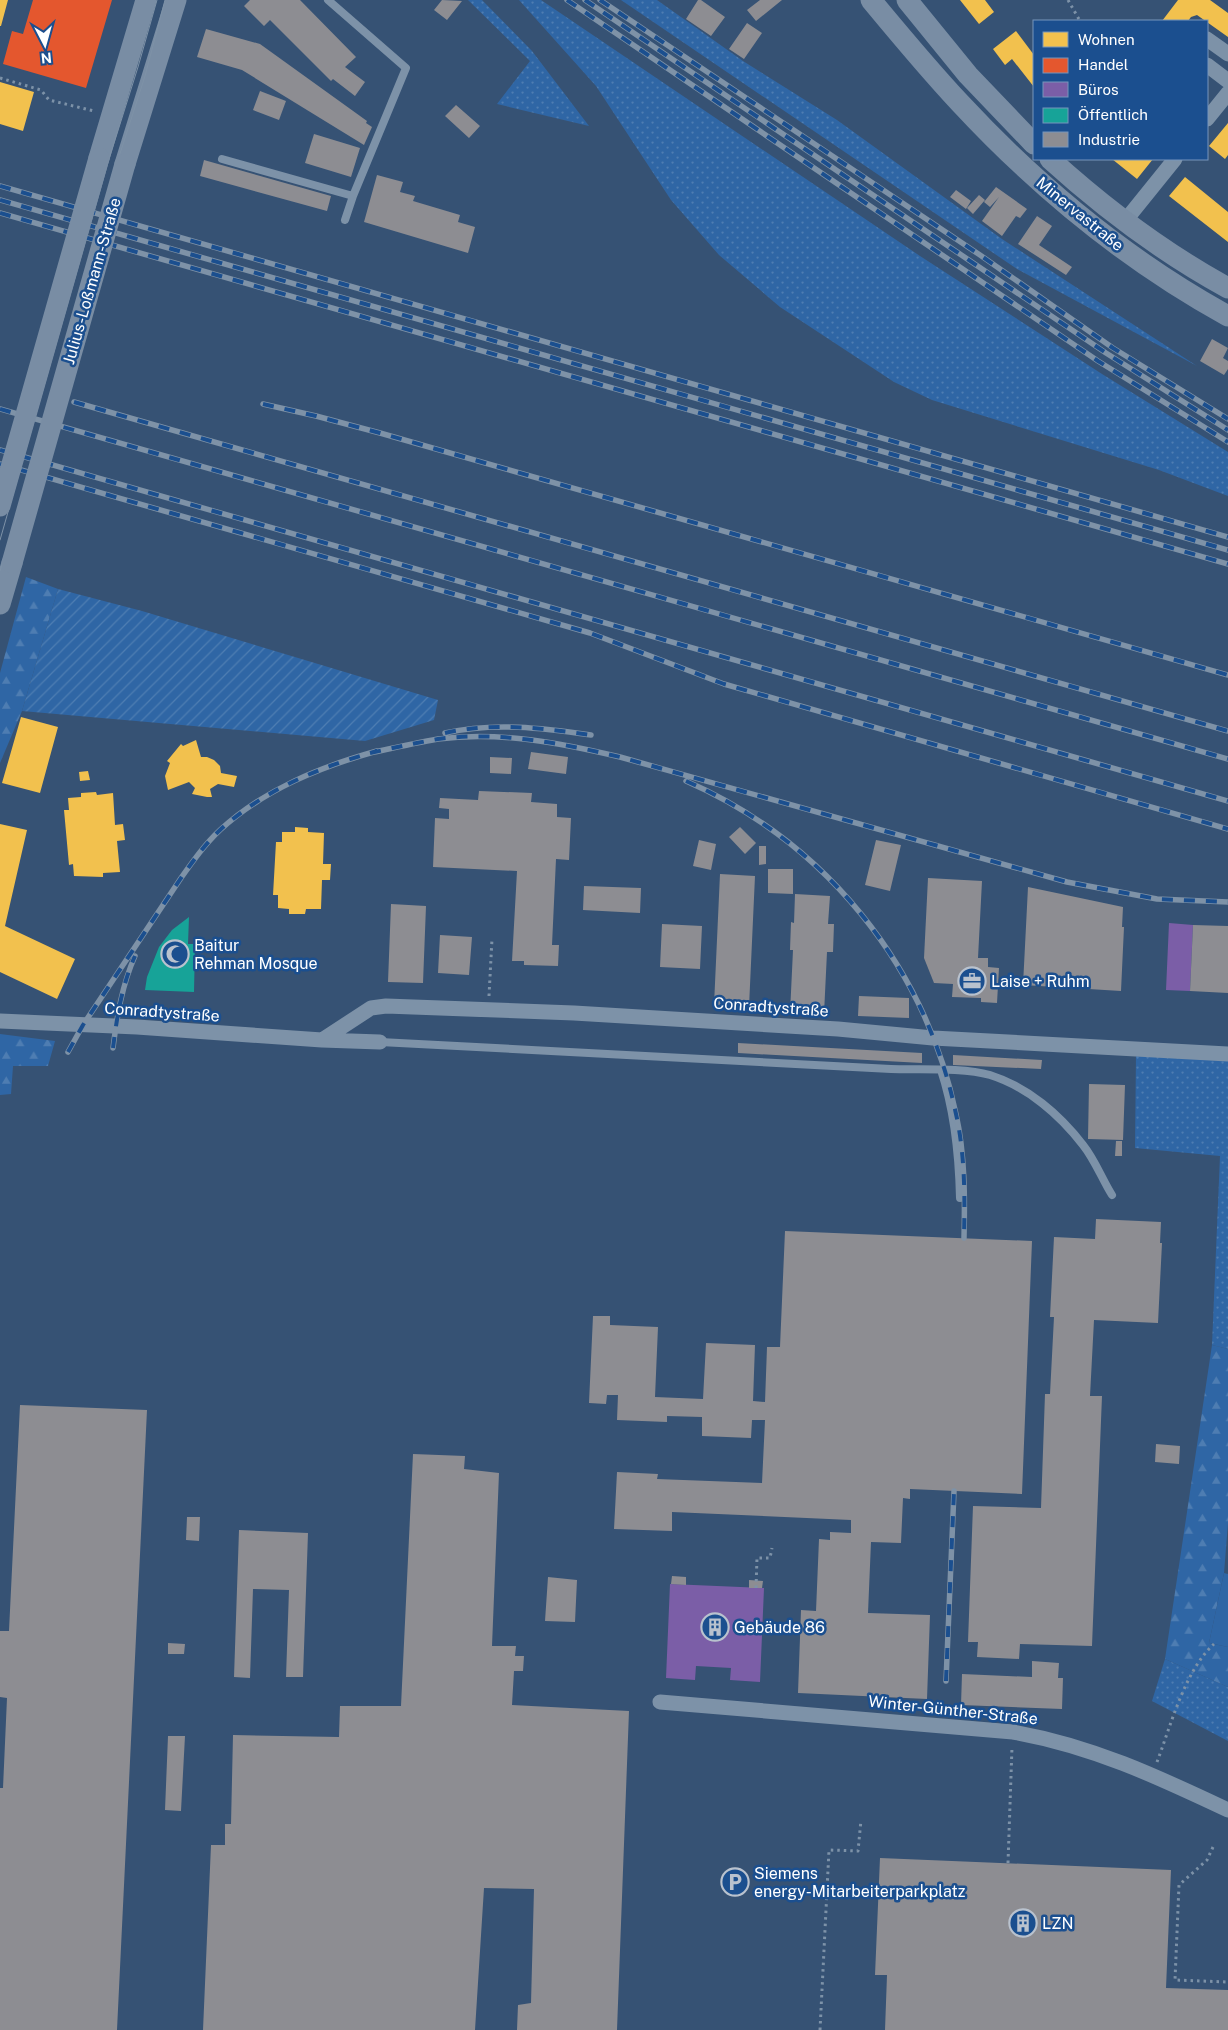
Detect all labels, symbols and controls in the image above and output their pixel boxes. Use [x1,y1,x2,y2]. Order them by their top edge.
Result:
north arrow [20,20,70,70]
legend [1033,20,1208,160]
text: Wohnen [1078,31,1135,48]
text: N [40,49,53,66]
text: Handel [1078,56,1128,73]
text: Büros [1078,81,1119,98]
text: Öffentlich [1078,105,1148,123]
text: Industrie [1078,131,1140,148]
street label: Minervastraße [1032,173,1128,255]
street label: Julius-Loßmann-Straße [59,195,125,367]
place label: Baitur Rehman Mosque [194,936,318,973]
mosque icon: Baitur Rehman Mosque [160,939,190,969]
office icon: Laise + Ruhm [957,966,987,996]
place label: Laise + Ruhm [991,972,1090,991]
street label: Conradtystraße [713,993,829,1021]
street label: Conradtystraße [104,998,220,1026]
building icon: Gebäude 86 [700,1612,730,1642]
place label: Gebäude 86 [734,1618,825,1637]
street label: Winter-Günther-Straße [867,1692,1039,1728]
place label: Siemens energy-Mitarbeiterparkplatz [754,1864,966,1901]
parking icon: Siemens energy-Mitarbeiterparkplatz [720,1867,750,1897]
building icon: LZN [1008,1908,1038,1938]
place label: LZN [1042,1914,1074,1933]

